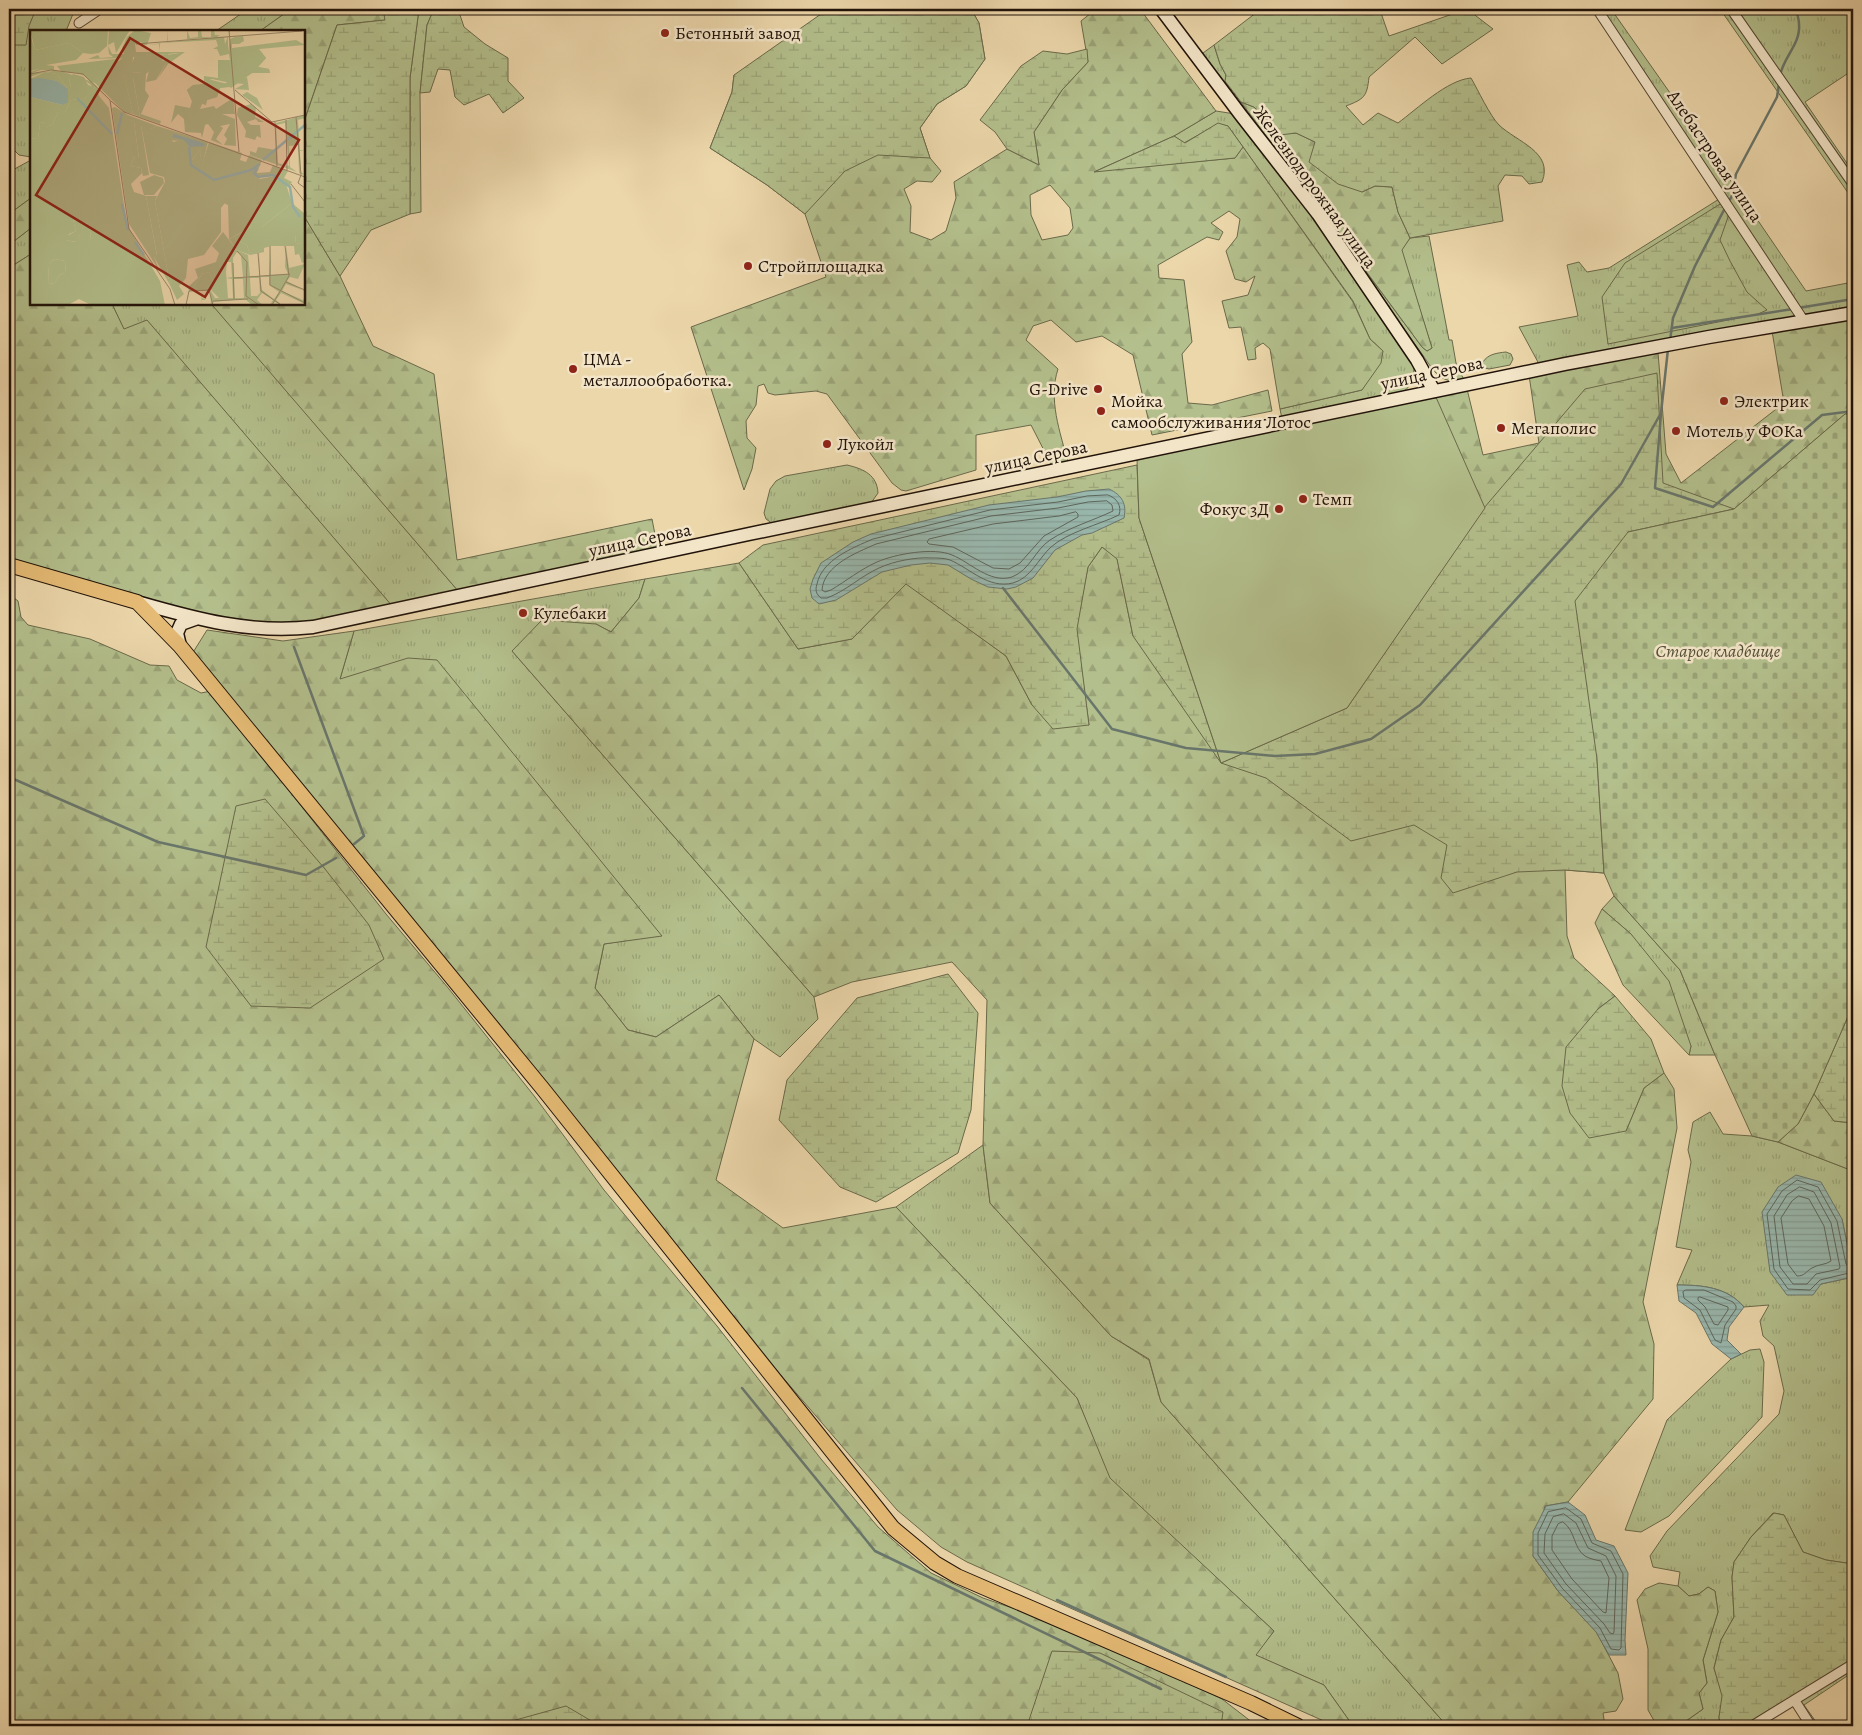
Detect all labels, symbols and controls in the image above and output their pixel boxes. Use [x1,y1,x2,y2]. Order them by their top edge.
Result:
place label: Бетонный завод [675,21,801,45]
marker: Бетонный завод [659,27,671,39]
inset map [30,30,305,305]
street label: Алебастровая улица [1661,84,1769,227]
street label: Железнодорожная улица [1248,101,1383,274]
place label: Стройплощадка [758,254,885,278]
marker: Стройплощадка [742,260,754,272]
place label: ЦМА - металлообработка. [583,347,732,392]
street label: улица Серова [1378,350,1486,396]
marker: ЦМА - металлообработка. [567,363,579,375]
place label: G-Drive [1029,377,1088,401]
marker: G-Drive [1092,383,1104,395]
place label: Мойка самообслуживания Лотос [1111,389,1311,434]
place label: Электрик [1734,389,1809,413]
marker: Электрик [1718,395,1730,407]
marker: Мойка самообслуживания Лотос [1095,405,1107,417]
place label: Мегаполис [1511,416,1597,440]
place label: Мотель у ФОКа [1686,419,1804,443]
marker: Мегаполис [1495,422,1507,434]
marker: Мотель у ФОКа [1670,425,1682,437]
place label: Лукойл [837,432,894,456]
street label: улица Серова [982,434,1090,480]
marker: Лукойл [821,438,833,450]
place label: Темп [1313,487,1352,511]
marker: Темп [1297,493,1309,505]
place label: Фокус 3Д [1200,497,1269,521]
marker: Фокус 3Д [1273,503,1285,515]
street label: улица Серова [586,517,694,563]
place label: Кулебаки [533,601,607,625]
marker: Кулебаки [517,607,529,619]
park label: Старое кладбище [1656,639,1781,663]

